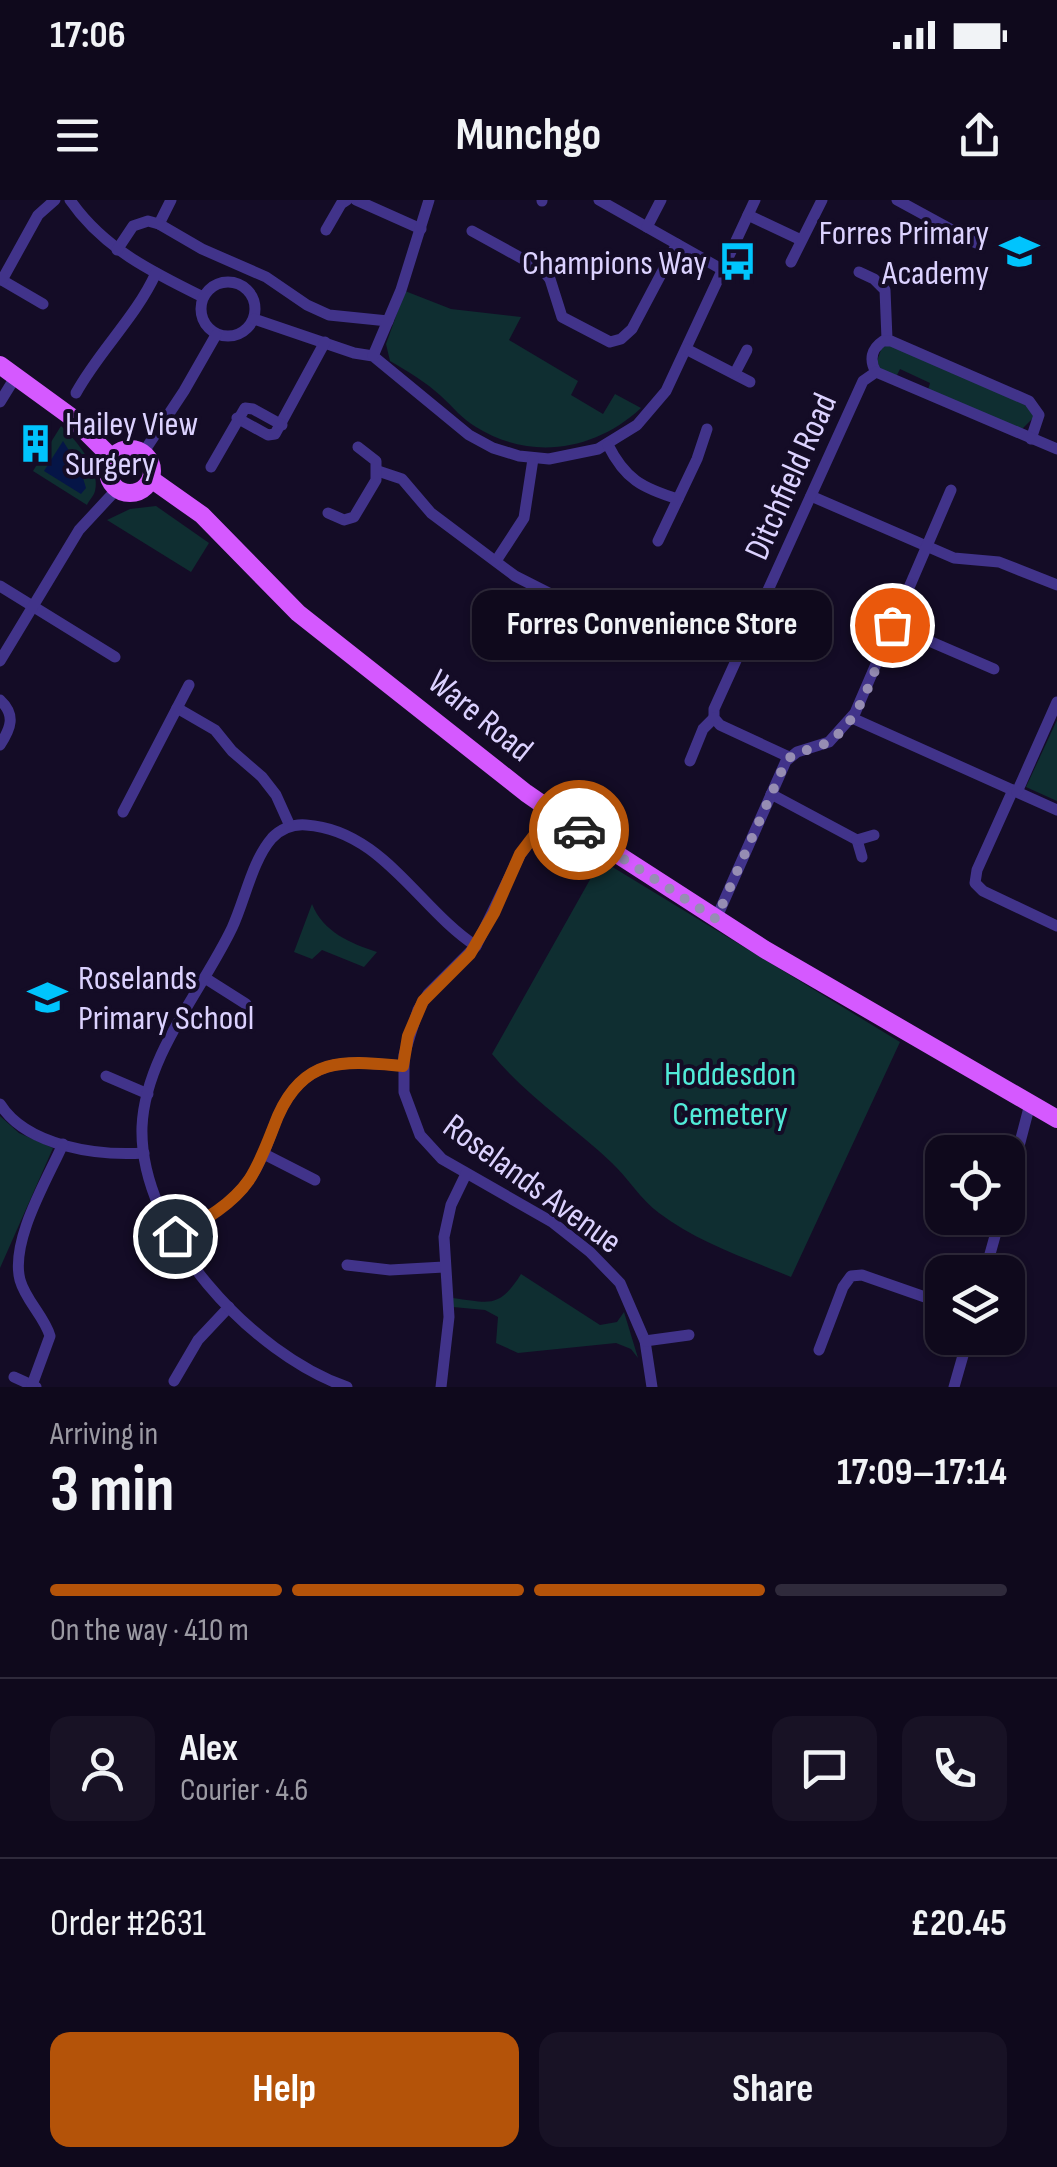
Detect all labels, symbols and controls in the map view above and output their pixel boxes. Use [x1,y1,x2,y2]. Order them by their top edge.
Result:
text: 17:06 [50,13,126,58]
icon: menu [50,108,105,163]
text: Munchgo [456,108,601,163]
icon: share [952,108,1007,163]
place label: Forres Primary Academy [819,212,989,295]
school or university icon: Forres Primary Academy [998,231,1040,273]
bus stop icon: Champions Way [716,241,758,283]
place label: Champions Way [522,242,707,285]
street label: Ditchfield Road [736,387,847,566]
place label: Hailey View Surgery [65,403,198,486]
building icon: Hailey View Surgery [14,422,56,464]
pin [850,583,935,668]
callout: Forres Convenience Store [472,590,832,660]
icon: bag [865,598,920,653]
text: Forres Convenience Store [507,605,797,644]
street label: Ware Road [419,661,541,771]
courier [529,780,629,880]
icon: car [552,803,607,858]
place label: Roselands Primary School [78,957,254,1040]
school or university icon: Roselands Primary School [27,976,69,1018]
park label: Hoddesdon Cemetery [664,1053,796,1136]
street label: Roselands Avenue [434,1105,630,1263]
map controls [925,1135,1025,1355]
button: locate [925,1135,1025,1235]
pin [133,1194,218,1279]
icon: home [148,1209,203,1264]
button: layers [925,1255,1025,1355]
text: Arriving in [50,1415,158,1454]
text: 17:09–17:14 [837,1450,1007,1495]
text: 3 min [50,1452,174,1530]
text: On the way · 410 m [50,1611,249,1650]
button: person [50,1716,155,1821]
button: chat [772,1716,877,1821]
button: phone [902,1716,1007,1821]
text: Alex [180,1726,238,1771]
text: Courier · 4.6 [180,1771,308,1810]
text: Order #2631 [50,1901,206,1946]
text: £20.45 [910,1901,1007,1946]
button: Help [50,2032,519,2147]
button: Share [539,2032,1007,2147]

